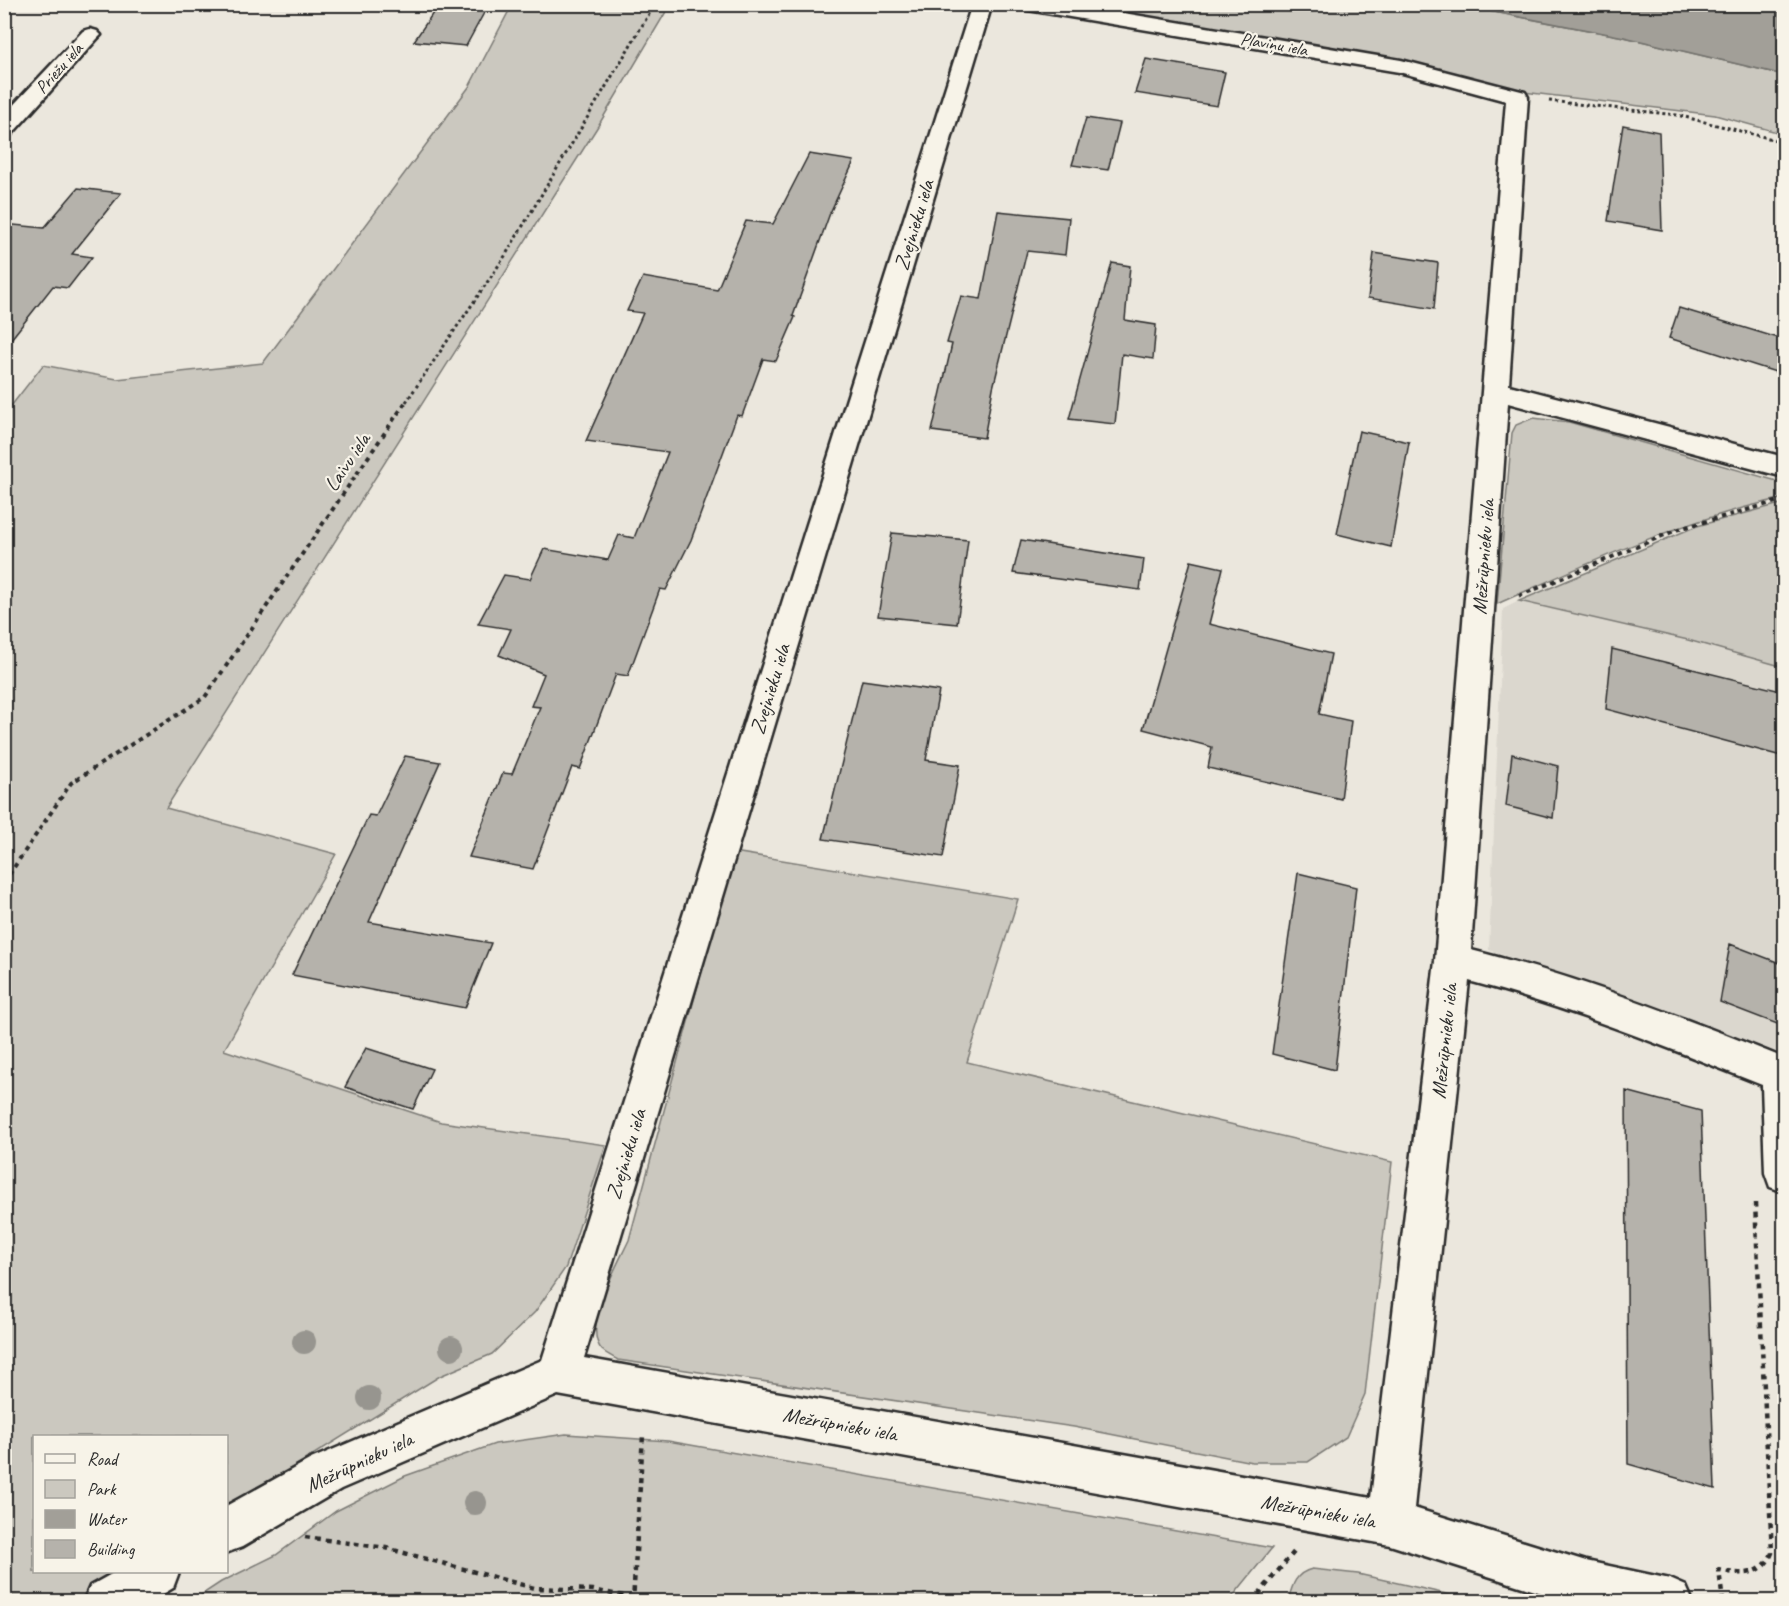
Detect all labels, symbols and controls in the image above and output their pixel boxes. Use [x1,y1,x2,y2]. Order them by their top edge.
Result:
street label: Pļaviņu iela [1239,27,1310,61]
street label: Priežu iela [30,37,88,98]
street label: Zvejnieku iela [888,175,941,273]
street label: Laivu iela [318,426,377,496]
street label: Mežrūpnieku iela [1466,496,1500,616]
street label: Zvejnieku iela [744,639,797,737]
street label: Mežrūpnieku iela [1425,980,1463,1100]
street label: Zvejnieku iela [600,1104,653,1202]
street label: Mežrūpnieku iela [781,1401,901,1447]
street label: Mežrūpnieku iela [301,1425,419,1498]
legend [33,1435,228,1573]
text: Road [87,1448,120,1470]
text: Park [87,1478,117,1500]
street label: Mežrūpnieku iela [1259,1488,1379,1534]
text: Water [87,1508,128,1530]
text: Building [87,1538,136,1560]

